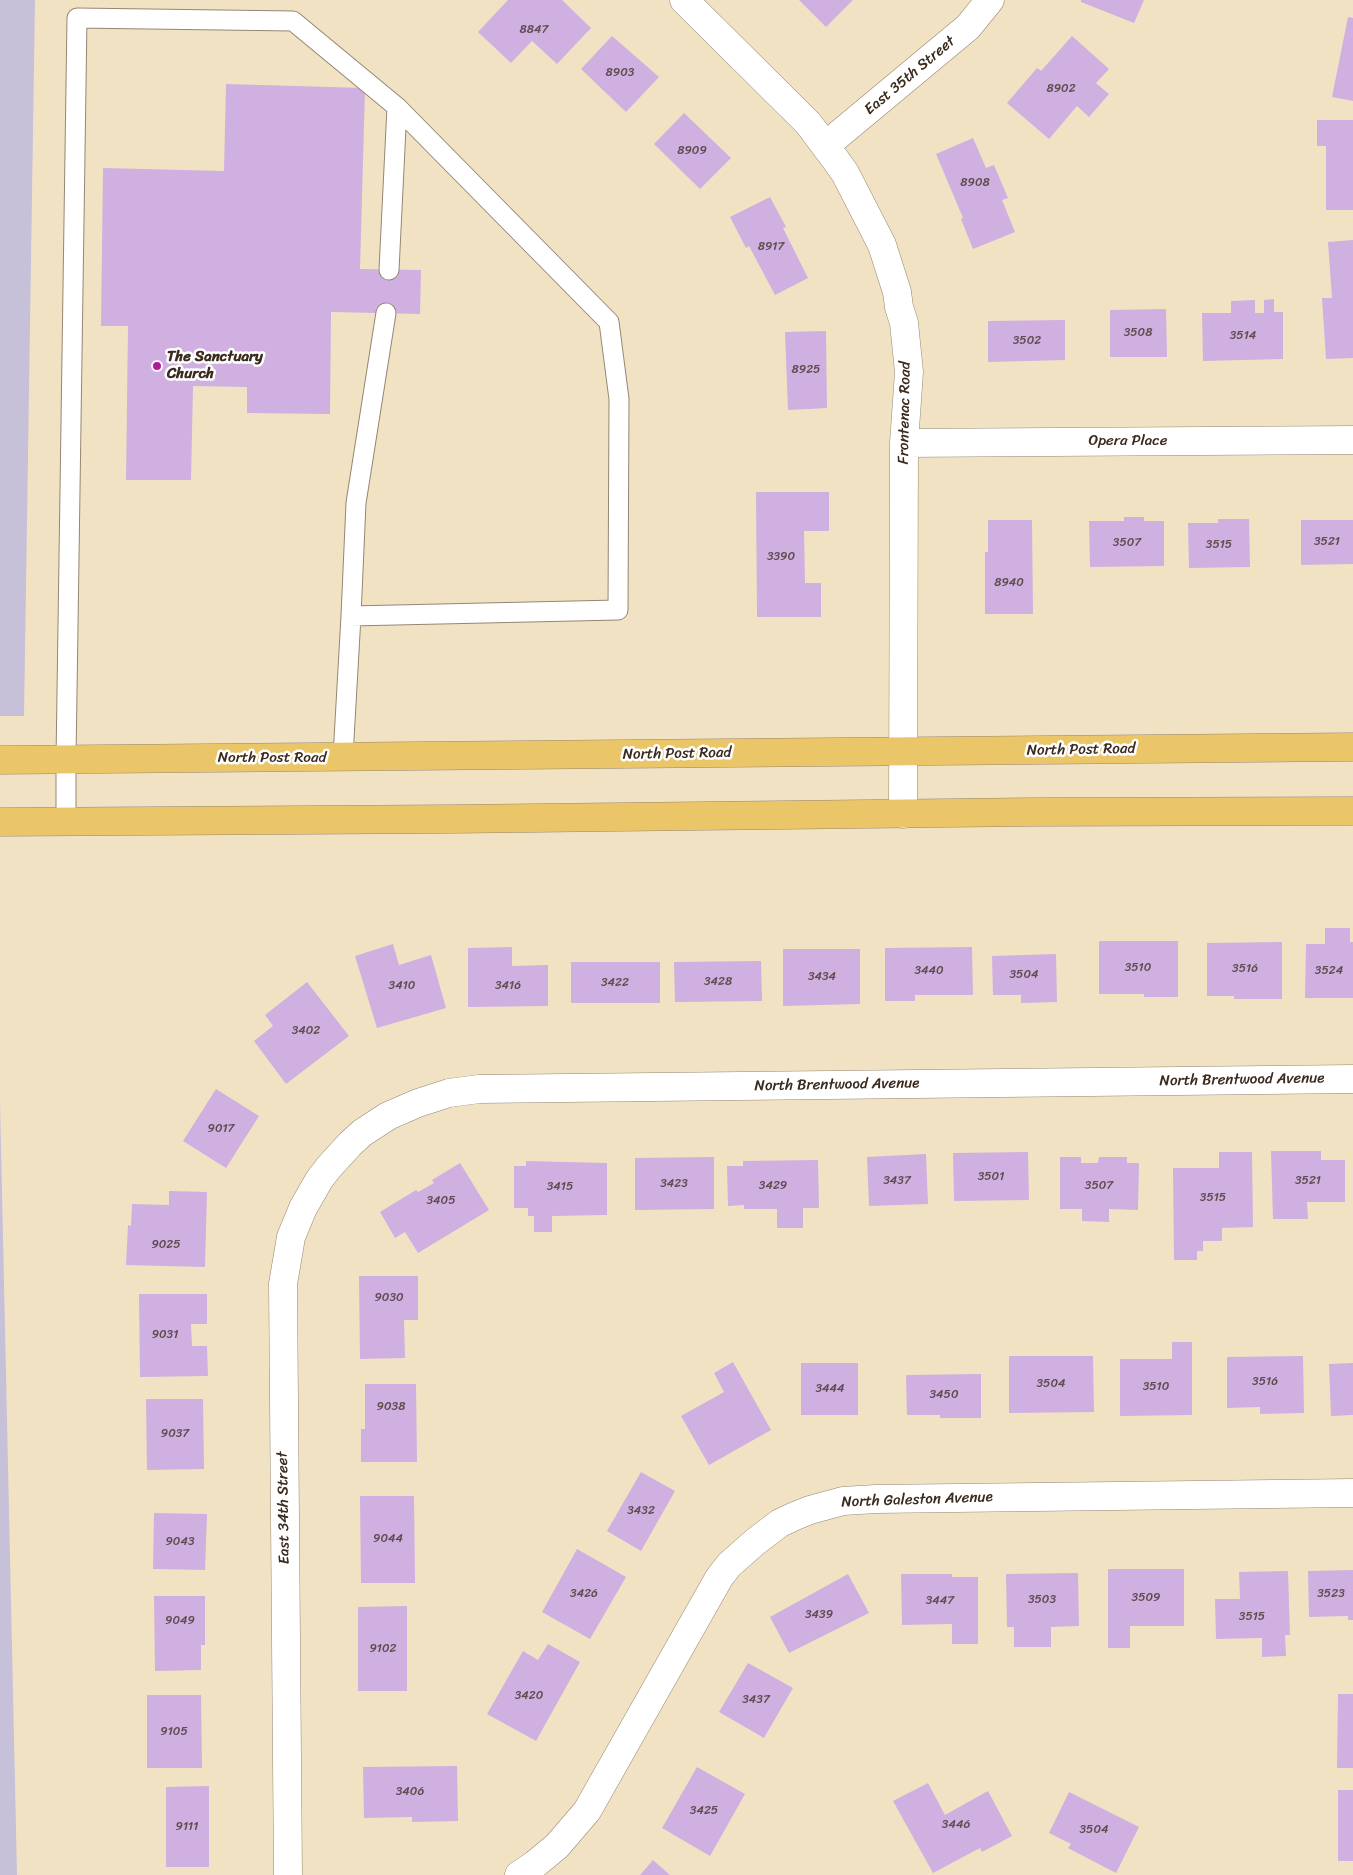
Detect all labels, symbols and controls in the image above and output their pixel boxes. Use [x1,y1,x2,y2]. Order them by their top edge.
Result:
house number: 8847 [520,23,548,37]
street label: East 35th Street [861,33,959,119]
house number: 8903 [606,66,634,80]
house number: 8902 [1046,82,1076,96]
house number: 8909 [677,144,707,158]
house number: 8908 [960,176,990,190]
house number: 8917 [758,240,784,254]
house number: 3508 [1124,326,1152,340]
house number: 3514 [1230,329,1256,343]
house number: 3502 [1013,334,1041,348]
place label: The Sanctuary Church [167,348,263,383]
marker: The Sanctuary Church [151,360,163,372]
street label: Frontenac Road [895,361,915,465]
house number: 8925 [792,363,820,377]
street label: Opera Place [1088,432,1168,450]
house number: 3521 [1314,535,1340,549]
house number: 3507 [1113,536,1141,550]
house number: 3515 [1206,538,1232,552]
house number: 3390 [767,550,795,564]
house number: 8940 [994,576,1024,590]
street label: North Post Road [1026,740,1136,760]
street label: North Post Road [622,744,732,764]
street label: North Post Road [218,749,326,767]
house number: 3510 [1125,961,1151,975]
house number: 3516 [1232,962,1258,976]
house number: 3440 [914,964,944,978]
house number: 3524 [1315,964,1343,978]
house number: 3504 [1009,968,1039,982]
house number: 3434 [808,970,836,984]
house number: 3428 [704,975,732,989]
house number: 3422 [601,976,629,990]
house number: 3410 [389,979,415,993]
house number: 3416 [495,979,521,993]
house number: 3402 [292,1024,320,1038]
street label: North Brentwood Avenue [1159,1070,1325,1090]
street label: North Brentwood Avenue [754,1075,920,1095]
house number: 9017 [208,1122,234,1136]
house number: 3501 [978,1170,1004,1184]
house number: 3437 [883,1174,911,1188]
house number: 3521 [1295,1174,1321,1188]
house number: 3423 [660,1177,688,1191]
house number: 3429 [759,1179,787,1193]
house number: 3507 [1085,1179,1113,1193]
house number: 3415 [547,1180,573,1194]
house number: 3515 [1200,1191,1226,1205]
house number: 3405 [426,1194,456,1208]
house number: 9025 [151,1238,181,1252]
house number: 9030 [374,1291,404,1305]
house number: 9031 [152,1328,178,1342]
house number: 3516 [1252,1375,1278,1389]
house number: 3504 [1036,1377,1066,1391]
house number: 3510 [1143,1380,1169,1394]
house number: 3444 [815,1382,845,1396]
house number: 3450 [929,1388,959,1402]
house number: 9038 [377,1400,405,1414]
house number: 9037 [161,1427,189,1441]
street label: East 34th Street [274,1451,294,1565]
street label: North Galeston Avenue [841,1488,993,1512]
house number: 3432 [627,1504,655,1518]
house number: 9044 [373,1532,403,1546]
house number: 9043 [165,1535,195,1549]
house number: 3426 [570,1587,598,1601]
house number: 3523 [1317,1587,1345,1601]
house number: 3509 [1132,1591,1160,1605]
house number: 3503 [1028,1593,1056,1607]
house number: 3447 [926,1594,954,1608]
house number: 3439 [805,1608,833,1622]
house number: 3515 [1239,1610,1265,1624]
house number: 9049 [165,1614,195,1628]
house number: 9102 [369,1642,397,1656]
house number: 3420 [515,1689,543,1703]
house number: 3437 [742,1693,770,1707]
house number: 9105 [160,1725,188,1739]
house number: 3406 [396,1785,424,1799]
house number: 3425 [690,1804,718,1818]
house number: 3446 [942,1818,970,1832]
house number: 9111 [176,1820,198,1834]
house number: 3504 [1079,1823,1109,1837]

